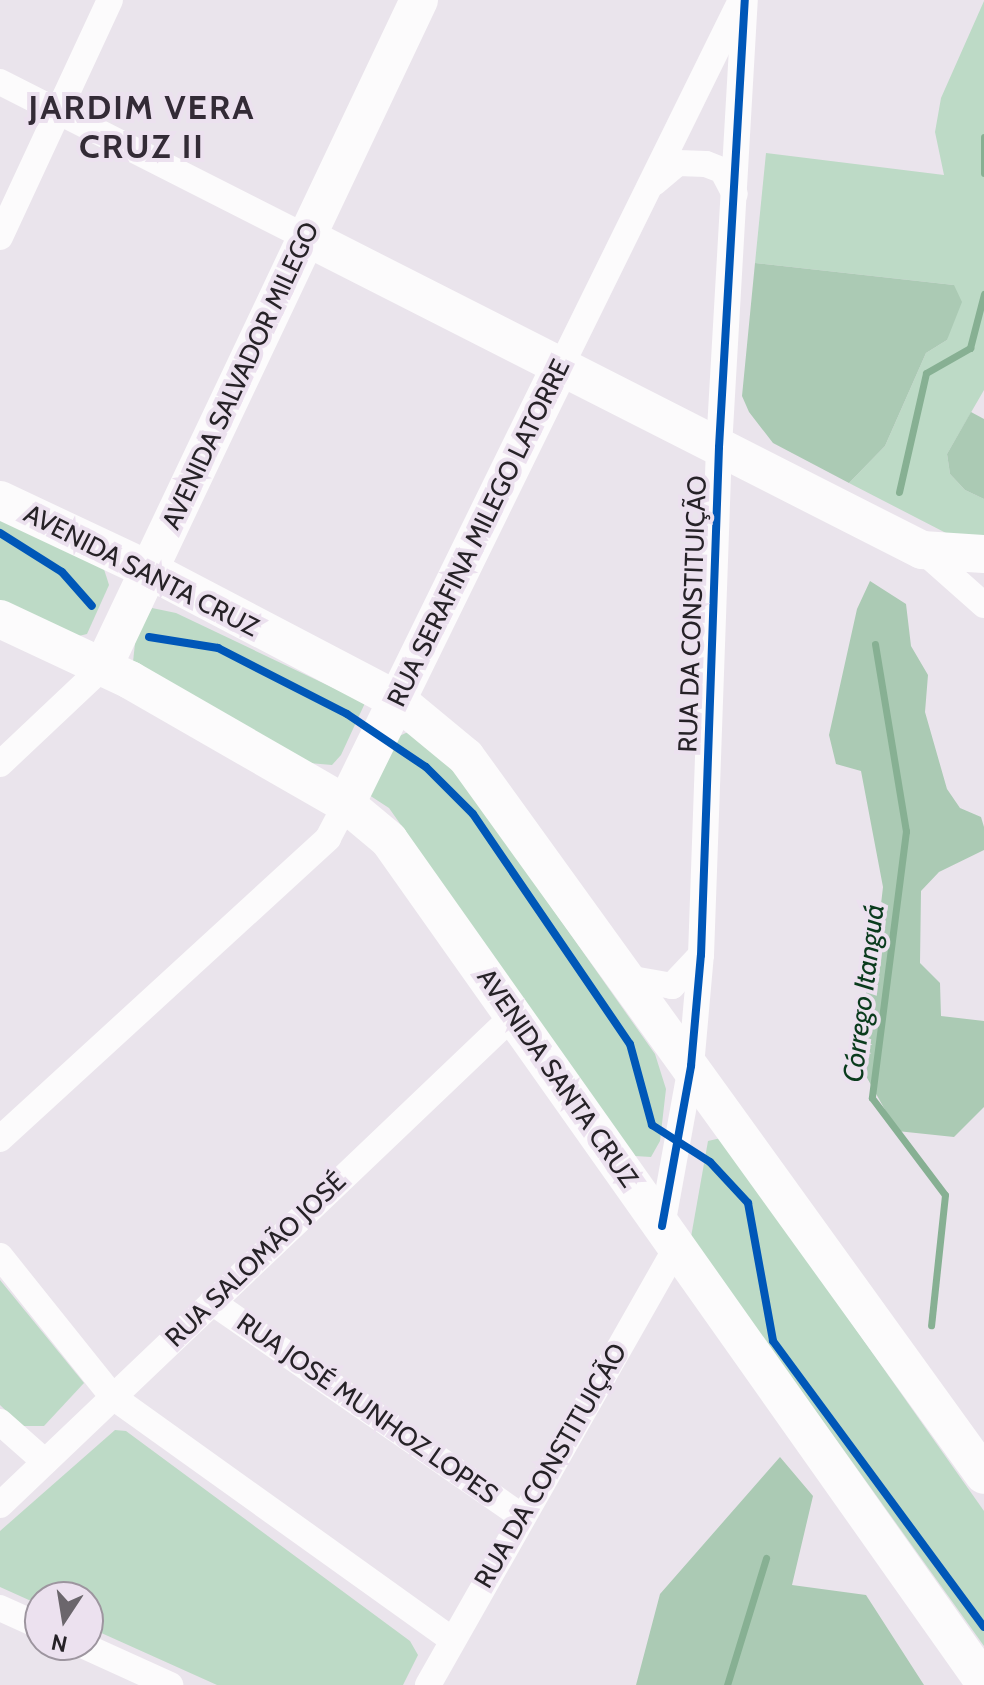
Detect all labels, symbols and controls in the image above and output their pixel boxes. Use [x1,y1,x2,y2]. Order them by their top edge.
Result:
district label: JARDIM VERA CRUZ II [29,87,255,166]
street label: AVENIDA SALVADOR MILEGO [156,217,326,535]
street label: RUA SERAFINA MILEGO LATORRE [381,354,577,712]
street label: RUA DA CONSTITUIÇÃO [673,475,713,753]
street label: AVENIDA SANTA CRUZ [19,498,263,644]
water label: Córrego Itanguá [835,902,891,1084]
street label: AVENIDA SANTA CRUZ [470,963,644,1193]
street label: RUA SALOMÃO JOSÉ [159,1166,353,1354]
street label: RUA JOSÉ MUNHOZ LOPES [231,1307,503,1511]
street label: RUA DA CONSTITUIÇÃO [468,1338,634,1594]
north arrow [24,1581,104,1661]
text: N [49,1628,70,1658]

